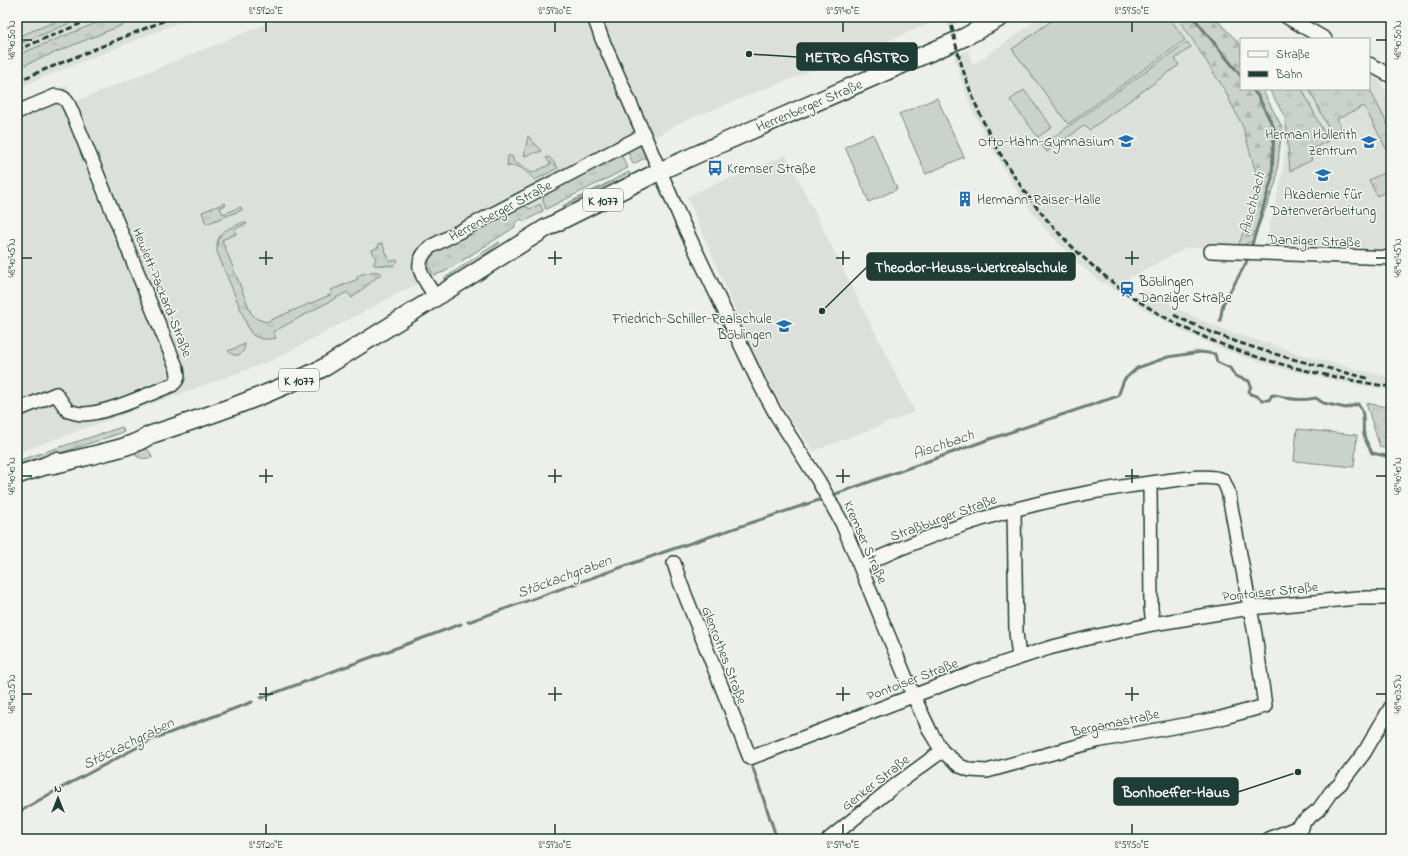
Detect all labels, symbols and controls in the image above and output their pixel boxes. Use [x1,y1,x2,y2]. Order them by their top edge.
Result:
text: 8°59'20"E [249,4,283,19]
text: 8°59'30"E [538,4,572,19]
text: 8°59'40"E [826,4,860,19]
text: 8°59'50"E [1115,4,1149,19]
text: 48°40'50"N [5,20,20,60]
text: 48°40'50"N [1391,20,1406,60]
legend [1240,38,1370,90]
callout: METRO GASTRO [797,43,917,70]
text: Straße [1276,46,1310,64]
text: METRO GASTRO [805,47,909,69]
text: Bahn [1275,66,1302,84]
street label: Herrenberger Straße [753,74,867,139]
place label: Herman Hollerith Zentrum [1265,125,1357,162]
place label: Otto-Hahn-Gymnasium [978,132,1114,154]
school or university icon: Otto-Hahn-Gymnasium [1117,132,1135,150]
school or university icon: Herman Hollerith Zentrum [1360,133,1378,151]
bus stop icon: Kremser Straße [706,159,724,177]
place label: Kremser Straße [727,159,816,180]
school or university icon: Akademie für Datenverarbeitung [1314,166,1332,184]
water label: Aischbach [1235,169,1271,237]
street label: Herrenberger Straße [446,175,557,248]
place label: Akademie für Datenverarbeitung [1269,185,1376,223]
road number: K 1077 [583,189,623,211]
building icon: Hermann-Raiser-Halle [956,190,974,208]
place label: Hermann-Raiser-Halle [977,190,1101,211]
street label: Hewlett-Packard-Straße [126,225,197,361]
street label: Danziger Straße [1266,229,1361,255]
text: 48°40'45"N [5,238,20,277]
text: 48°40'45"N [1391,238,1406,277]
callout: Theodor-Heuss-Werkrealschule [867,253,1075,280]
text: Theodor-Heuss-Werkrealschule [875,257,1068,279]
place label: Böblingen Danziger Straße [1138,272,1232,310]
station icon: Böblingen Danziger Straße [1118,280,1136,298]
place label: Friedrich-Schiller-Realschule Böblingen [612,309,773,347]
school or university icon: Friedrich-Schiller-Realschule Böblingen [775,317,793,335]
road number: K 1077 [279,369,319,391]
water label: Aischbach [910,424,978,466]
text: 48°40'40"N [5,457,20,495]
text: 48°40'40"N [1391,457,1406,495]
street label: Straßburger Straße [887,489,1001,548]
street label: Kremser Straße [837,498,893,588]
water label: Stöckachgraben [514,549,616,605]
street label: Pontoiser Straße [1221,577,1320,608]
street label: Glenrothes Straße [695,604,752,708]
street label: Pontoiser Straße [864,653,962,707]
text: 48°40'35"N [5,674,20,713]
text: 48°40'35"N [1391,674,1406,713]
street label: Bergamastraße [1068,704,1162,744]
water label: Stöckachgraben [79,712,179,776]
street label: Genker Straße [837,749,915,817]
north arrow [38,778,78,818]
callout: Bonhoeffer-Haus [1114,778,1238,805]
text: N [54,781,62,797]
text: Bonhoeffer-Haus [1121,782,1230,804]
text: 8°59'20"E [249,838,283,853]
text: 8°59'30"E [538,838,572,853]
text: 8°59'40"E [826,838,860,853]
text: 8°59'50"E [1115,838,1149,853]

